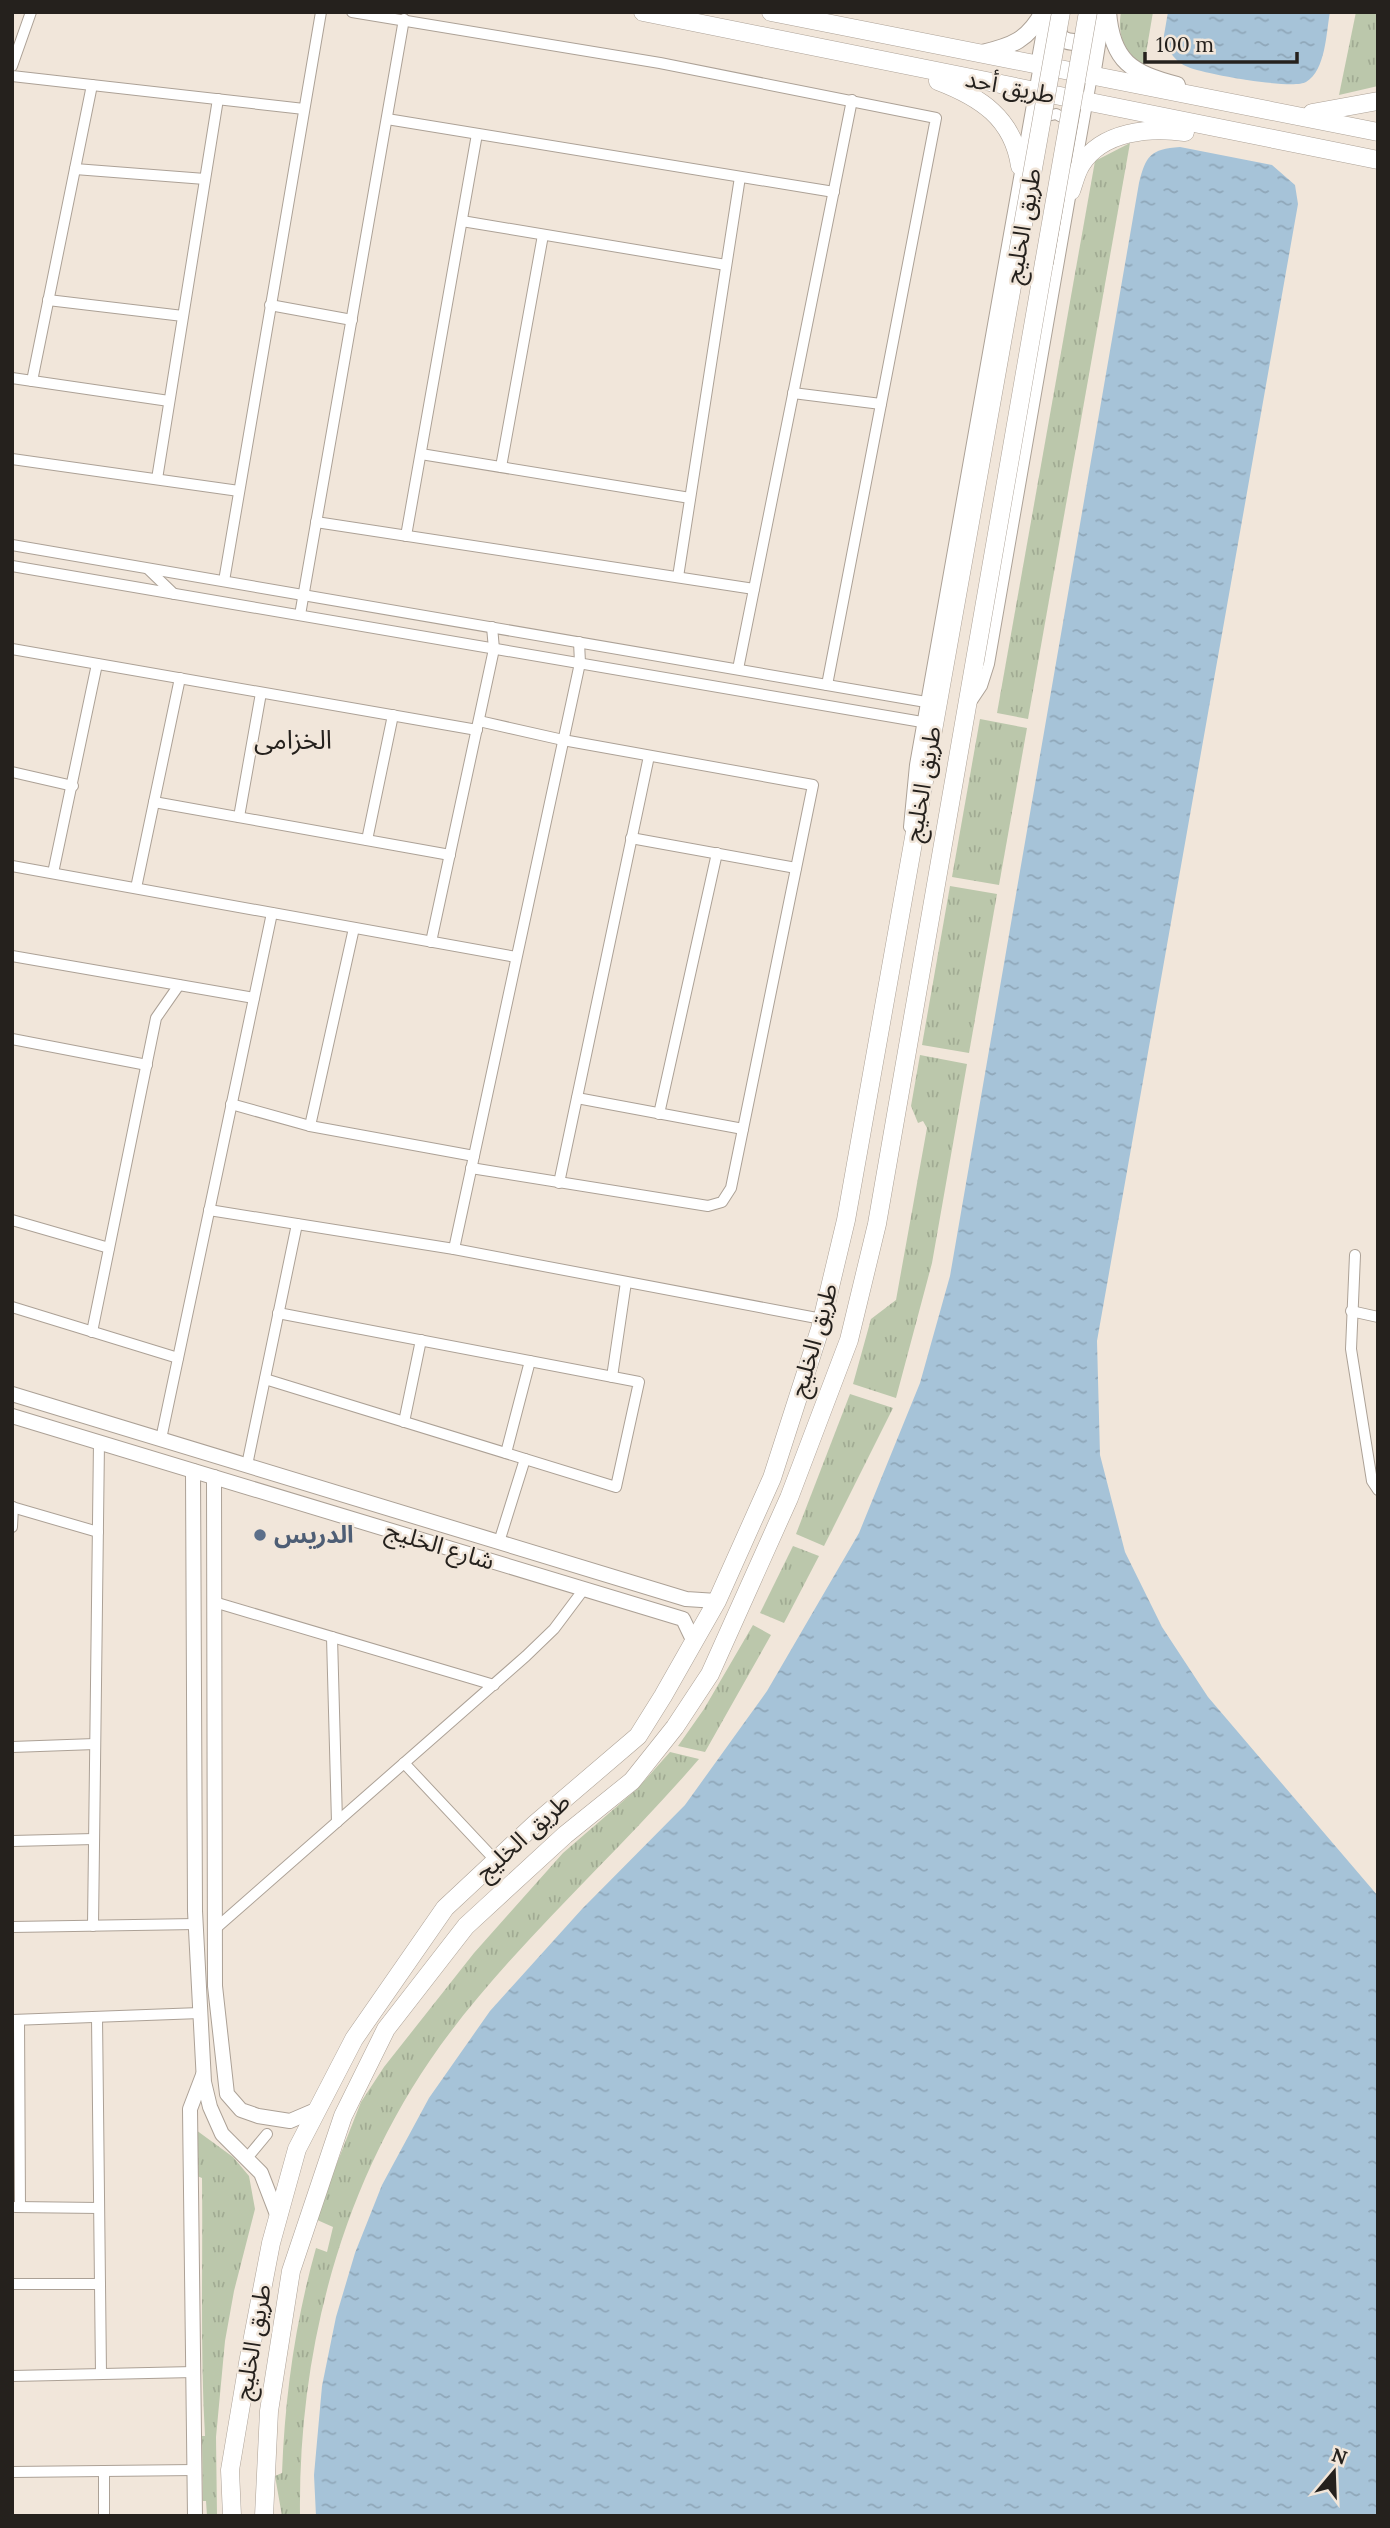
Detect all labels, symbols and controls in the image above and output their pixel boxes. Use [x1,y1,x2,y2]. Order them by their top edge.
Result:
scale bar [1145,21,1297,65]
text: 100 m [1156,31,1214,58]
street label: طريق أحد [963,63,1057,110]
street label: طريق الخليج [997,166,1050,287]
district label: الخزامى [254,723,332,756]
street label: طريق الخليج [897,724,950,845]
street label: طريق الخليج [783,1279,846,1401]
street label: شارع الخليج [381,1514,498,1579]
place label: الدريس [274,1519,354,1550]
marker: الدريس [252,1527,268,1543]
street label: طريق الخليج [469,1786,578,1889]
street label: طريق الخليج [227,2282,280,2403]
north arrow [1299,2437,1369,2507]
text: N [1329,2442,1351,2470]

